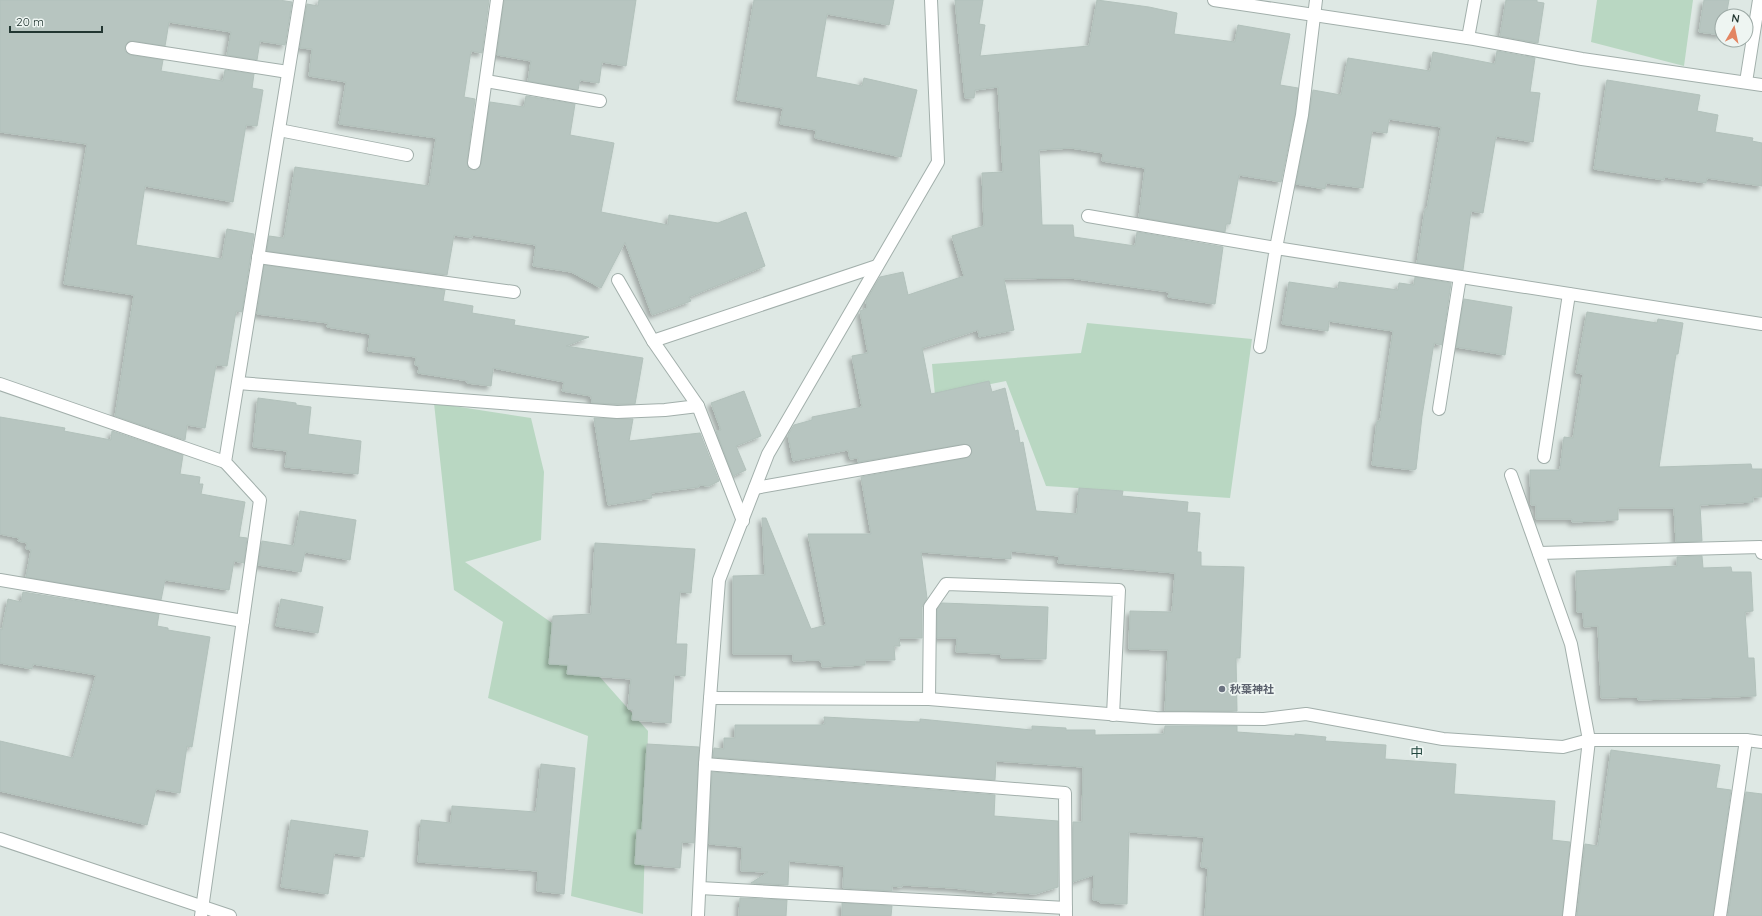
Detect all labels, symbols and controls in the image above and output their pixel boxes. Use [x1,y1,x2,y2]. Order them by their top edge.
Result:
scale bar [10,8,102,34]
north arrow [1714,8,1754,48]
text: N [1730,11,1741,26]
text: 20 m [16,14,44,29]
place label: 秋葉神社 [1230,682,1274,696]
marker: 秋葉神社 [1217,684,1227,694]
district label: 中 [1410,744,1424,760]

